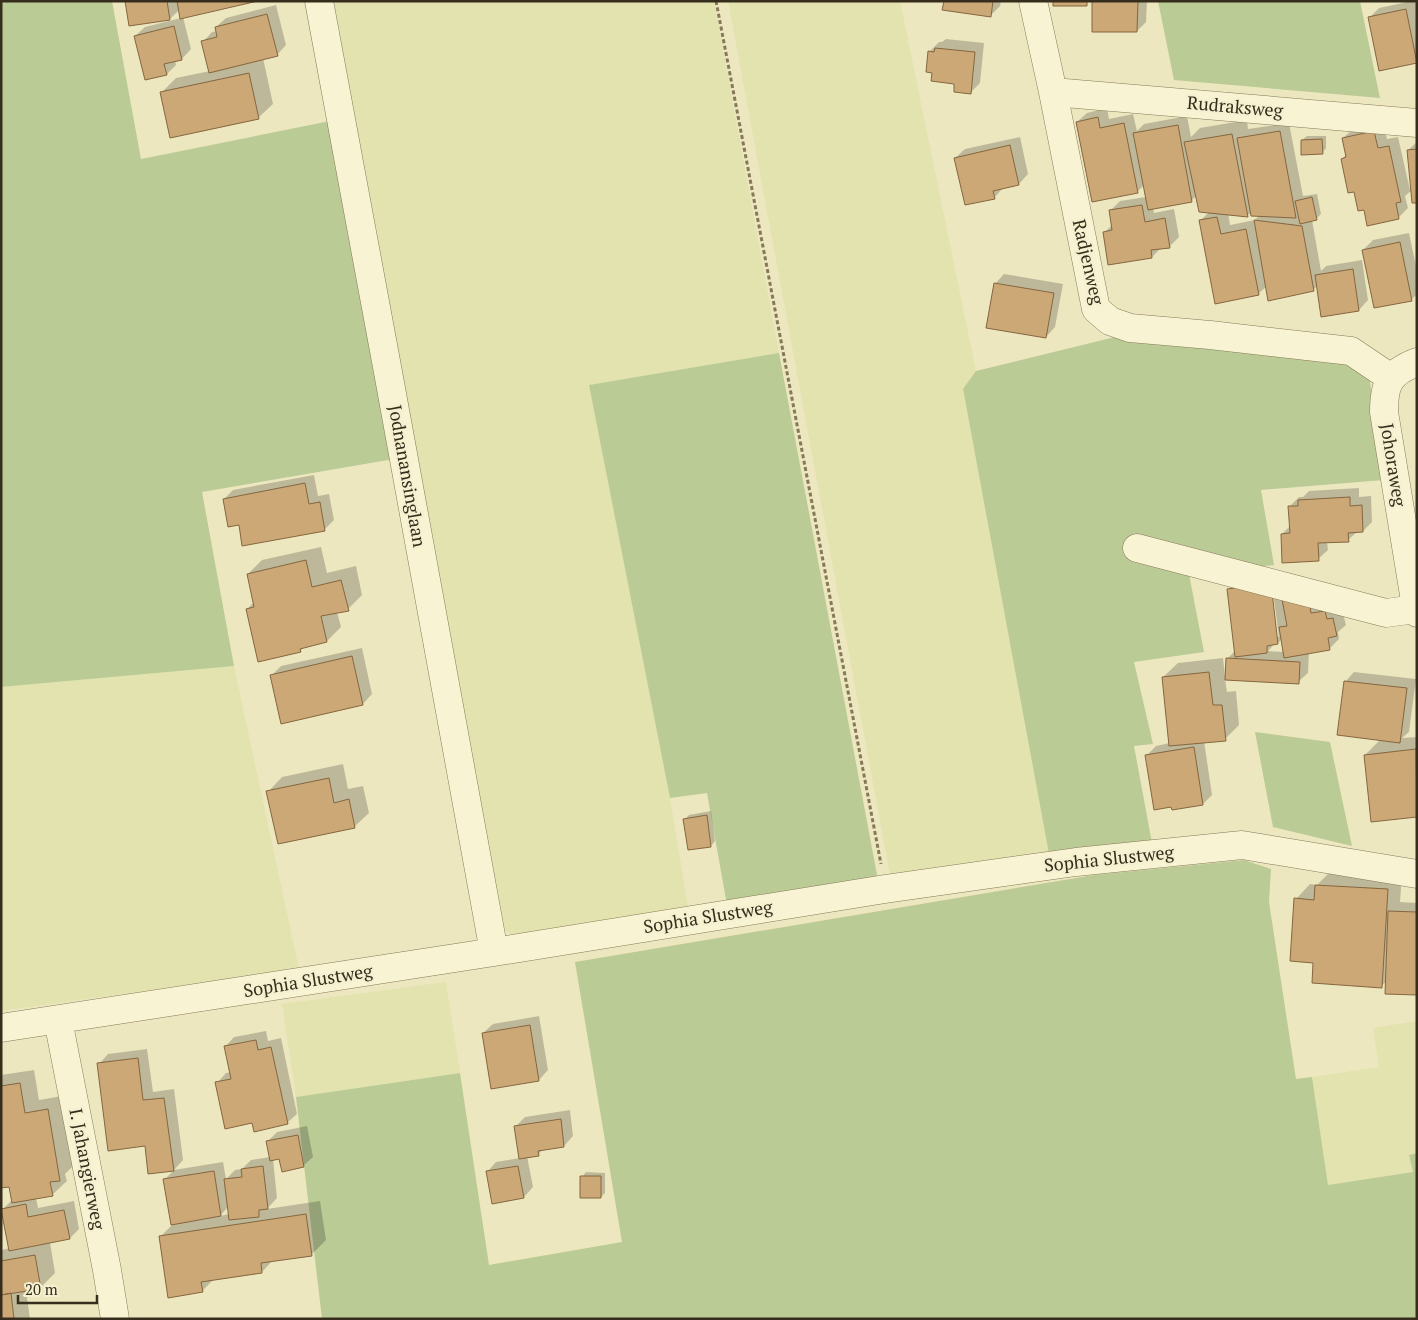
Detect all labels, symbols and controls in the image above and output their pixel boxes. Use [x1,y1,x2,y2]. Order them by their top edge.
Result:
street label: Rudraksweg [1186,90,1285,122]
street label: Radjenweg [1068,217,1111,307]
street label: Jodnanansinglaan [384,403,432,549]
street label: Johoraweg [1376,421,1412,509]
street label: Sophia Slustweg [1043,839,1176,877]
street label: Sophia Slustweg [642,894,775,938]
street label: Sophia Slustweg [242,958,375,1002]
street label: I. Jahangierweg [64,1106,112,1232]
scale bar [18,1272,96,1304]
text: 20 m [25,1279,58,1299]

